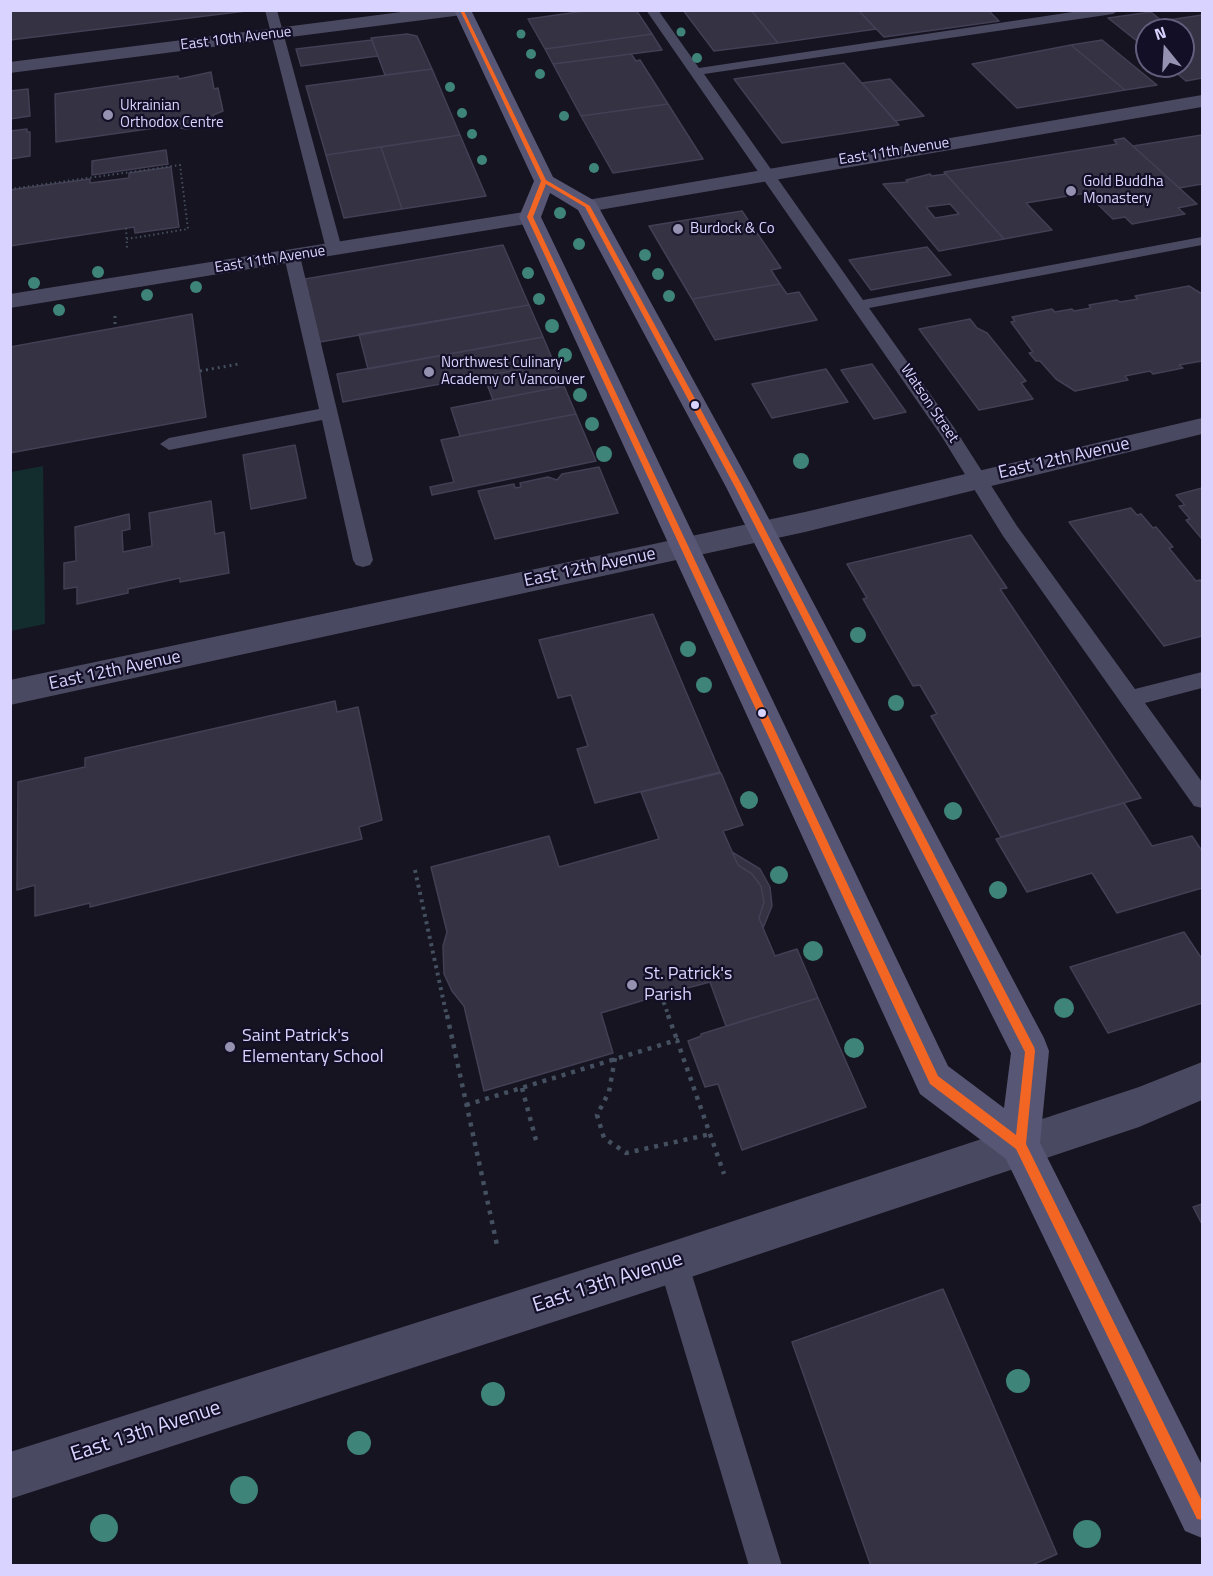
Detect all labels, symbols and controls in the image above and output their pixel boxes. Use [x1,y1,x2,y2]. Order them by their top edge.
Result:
north arrow [1135,18,1195,78]
text: N [1151,20,1169,46]
street label: East 10th Avenue [179,23,293,55]
place label: Ukrainian Orthodox Centre [120,97,224,132]
marker: Ukrainian Orthodox Centre [101,108,115,122]
street label: East 11th Avenue [837,134,951,170]
place label: Gold Buddha Monastery [1083,173,1164,208]
marker: Gold Buddha Monastery [1064,184,1078,198]
place label: Burdock & Co [690,220,775,238]
marker: Burdock & Co [671,222,685,236]
street label: East 11th Avenue [213,242,327,278]
place label: Northwest Culinary Academy of Vancouver [441,354,585,389]
street label: Watson Street [896,361,962,447]
marker: Northwest Culinary Academy of Vancouver [422,365,436,379]
unlabelled marker [689,399,701,411]
street label: East 12th Avenue [996,433,1132,485]
street label: East 12th Avenue [522,544,658,592]
street label: East 12th Avenue [47,647,183,695]
unlabelled marker [756,707,768,719]
place label: St. Patrick's Parish [644,964,732,1006]
marker: St. Patrick's Parish [625,978,639,992]
place label: Saint Patrick's Elementary School [242,1026,384,1068]
marker: Saint Patrick's Elementary School [223,1040,237,1054]
street label: East 13th Avenue [530,1247,686,1319]
street label: East 13th Avenue [68,1396,224,1468]

